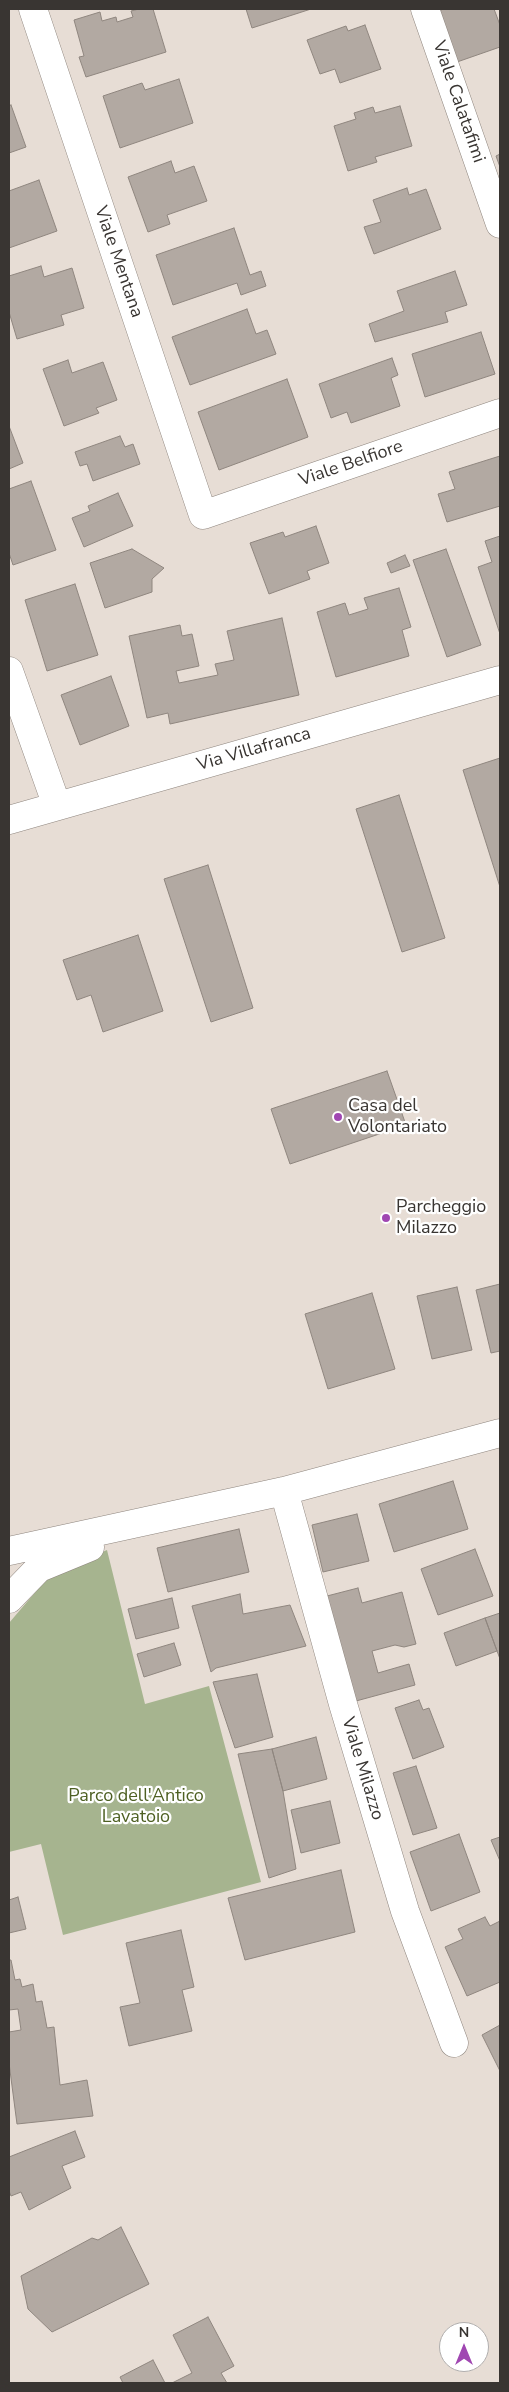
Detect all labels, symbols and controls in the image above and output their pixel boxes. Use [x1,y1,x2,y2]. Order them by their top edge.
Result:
street label: Viale Calatafimi [427,38,489,166]
street label: Viale Mentana [89,203,147,321]
street label: Viale Belfiore [296,436,406,492]
street label: Via Villafranca [195,723,313,777]
place label: Casa del Volontariato [348,1096,447,1138]
marker: Casa del Volontariato [332,1111,344,1123]
place label: Parcheggio Milazzo [396,1197,486,1240]
marker: Parcheggio Milazzo [380,1212,392,1224]
street label: Viale Milazzo [336,1715,388,1823]
park label: Parco dell'Antico Lavatoio [68,1786,204,1828]
north arrow [439,2322,489,2372]
text: N [459,2323,469,2342]

